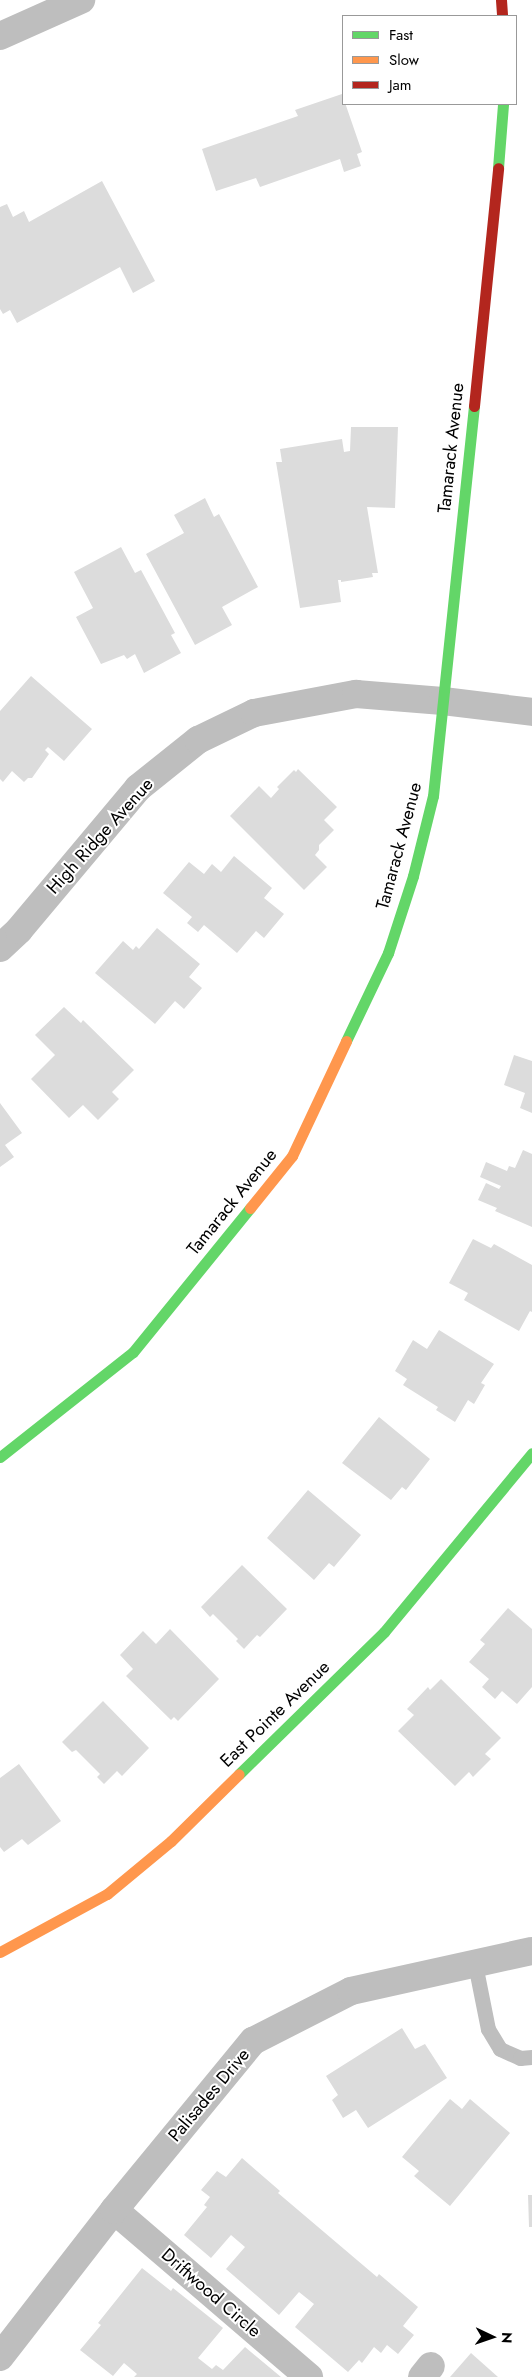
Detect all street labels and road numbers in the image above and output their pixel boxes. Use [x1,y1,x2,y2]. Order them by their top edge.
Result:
street label: Tamarack Avenue [433,382,469,514]
street label: High Ridge Avenue [42,774,158,898]
street label: Tamarack Avenue [372,780,426,912]
street label: Tamarack Avenue [182,1144,282,1260]
street label: East Pointe Avenue [216,1656,334,1772]
street label: Palisades Drive [164,2044,254,2146]
street label: Driftwood Circle [157,2244,265,2342]

